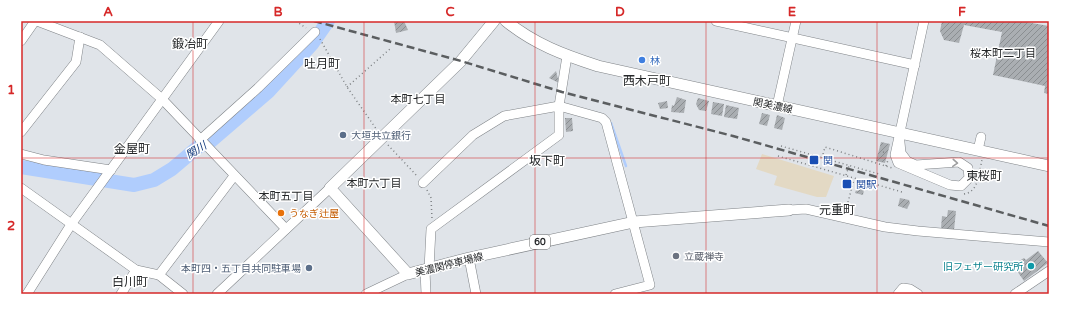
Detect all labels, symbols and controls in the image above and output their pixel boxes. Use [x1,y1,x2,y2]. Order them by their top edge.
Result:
text: A [103,4,113,20]
text: B [273,4,283,20]
text: C [445,4,455,20]
text: D [615,4,625,20]
text: E [788,4,796,20]
text: F [958,4,966,20]
district label: 鍛冶町 [172,37,208,51]
district label: 桜本町二丁目 [970,47,1036,60]
marker: 林 [637,55,647,65]
place label: 林 [650,55,660,67]
district label: 吐月町 [304,57,340,71]
district label: 西木戸町 [623,74,671,88]
text: 1 [7,82,15,98]
district label: 本町七丁目 [391,93,446,106]
street label: 関美濃線 [752,96,794,116]
marker: 大垣共立銀行 [338,130,348,140]
place label: 大垣共立銀行 [351,130,411,142]
water label: 関川 [183,139,210,162]
district label: 金屋町 [114,142,150,156]
district label: 坂下町 [529,154,565,168]
marker: 関 [808,154,820,166]
place label: 関 [823,155,833,167]
one-way arrow [951,159,958,168]
district label: 東桜町 [966,169,1002,183]
district label: 本町六丁目 [347,177,402,190]
marker: 関駅 [841,178,853,190]
place label: 関駅 [856,179,877,191]
district label: 本町五丁目 [259,190,314,203]
district label: 元重町 [819,203,855,217]
marker: うなぎ辻屋 [276,208,286,218]
place label: うなぎ辻屋 [289,208,339,220]
text: 2 [7,218,15,234]
road number: 60 [530,235,550,249]
street label: 美濃関停車場線 [414,251,485,279]
marker: 立蔵禅寺 [671,251,681,261]
place label: 立蔵禅寺 [684,251,724,263]
place label: 旧フェザー研究所 [943,261,1023,273]
marker: 旧フェザー研究所 [1026,261,1036,271]
place label: 本町四・五丁目共同駐車場 [181,263,301,275]
marker: 本町四・五丁目共同駐車場 [304,263,314,273]
district label: 白川町 [112,275,148,289]

